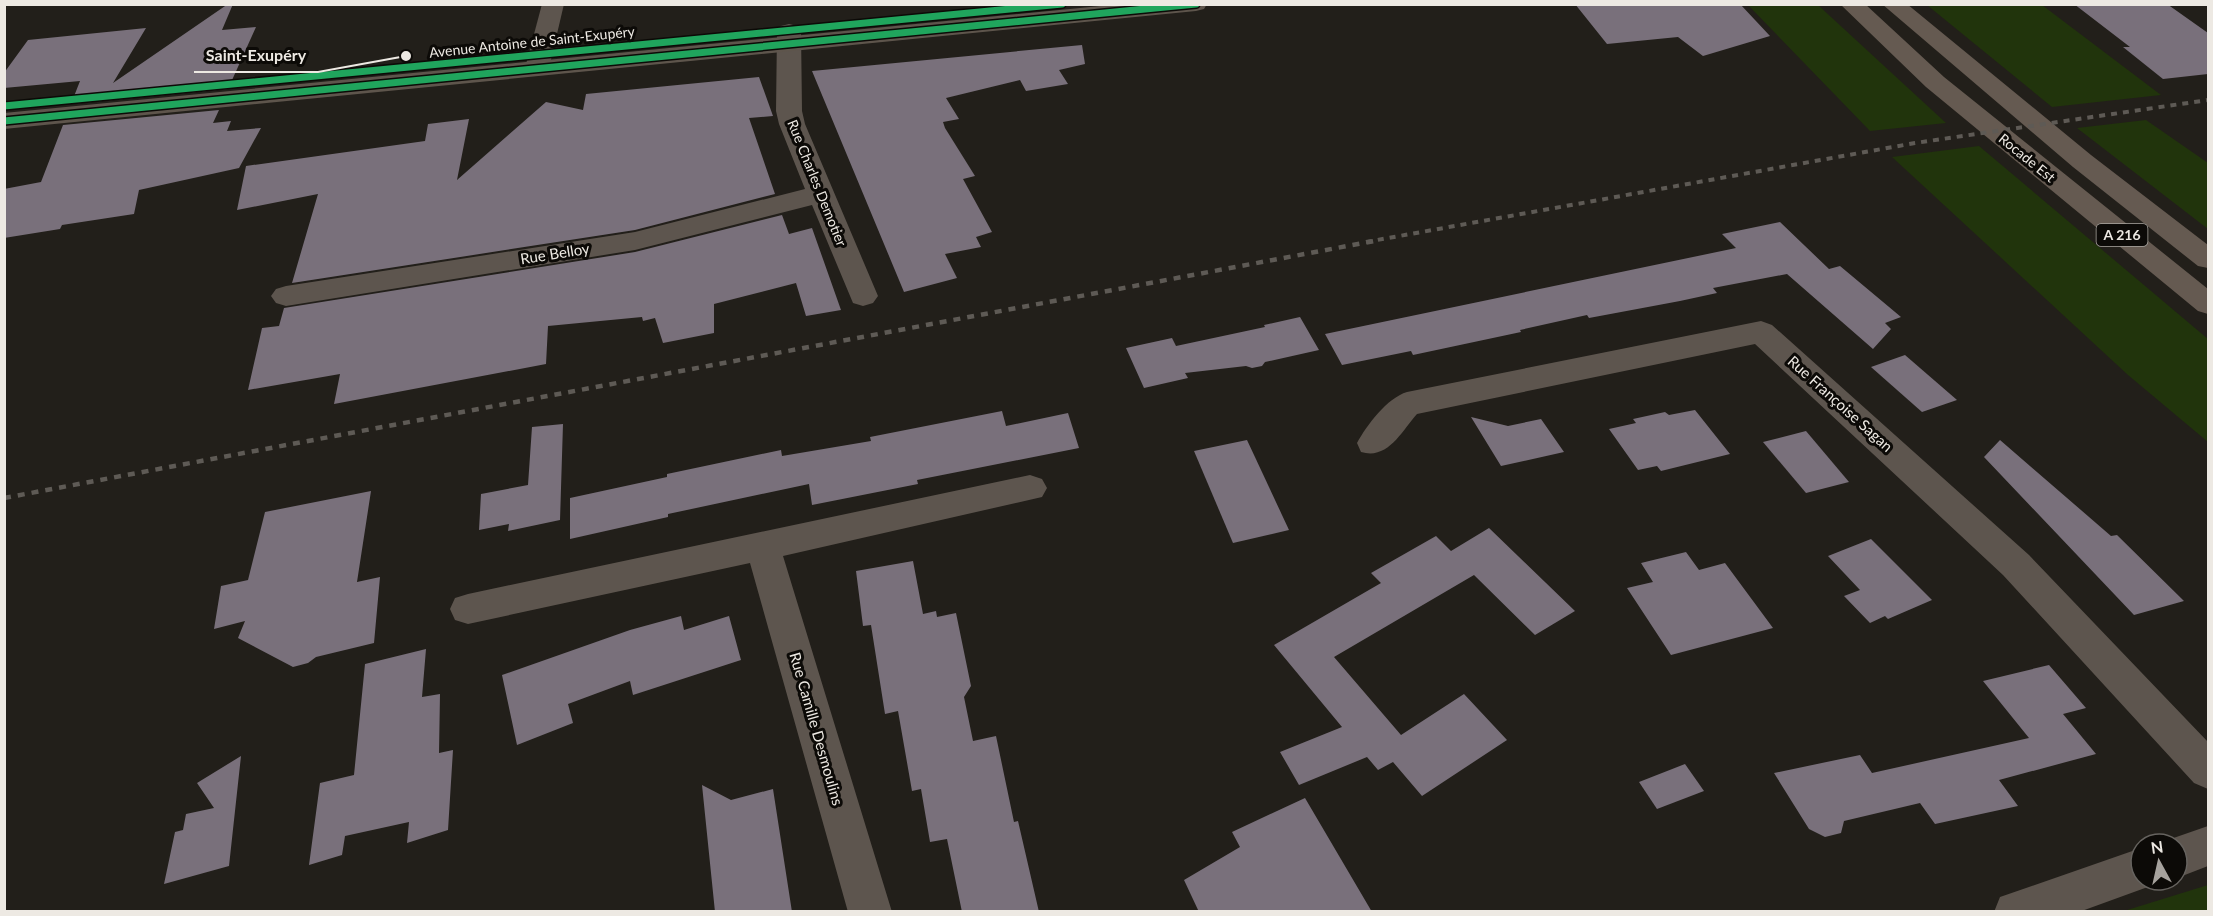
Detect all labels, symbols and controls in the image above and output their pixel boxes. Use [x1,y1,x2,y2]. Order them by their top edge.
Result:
street label: Avenue Antoine de Saint-Exupéry [428,22,636,61]
callout: Saint-Exupéry [194,38,318,72]
text: Saint-Exupéry [206,45,307,64]
street label: Rue Charles Demotier [784,117,851,249]
street label: Rocade Est [1996,130,2059,186]
road number: A 216 [2096,224,2148,246]
street label: Rue Belloy [519,239,591,267]
street label: Rue Françoise Sagan [1785,351,1897,455]
street label: Rue Camille Desmoulins [786,650,847,807]
north arrow [2129,832,2189,892]
text: N [2149,836,2164,857]

